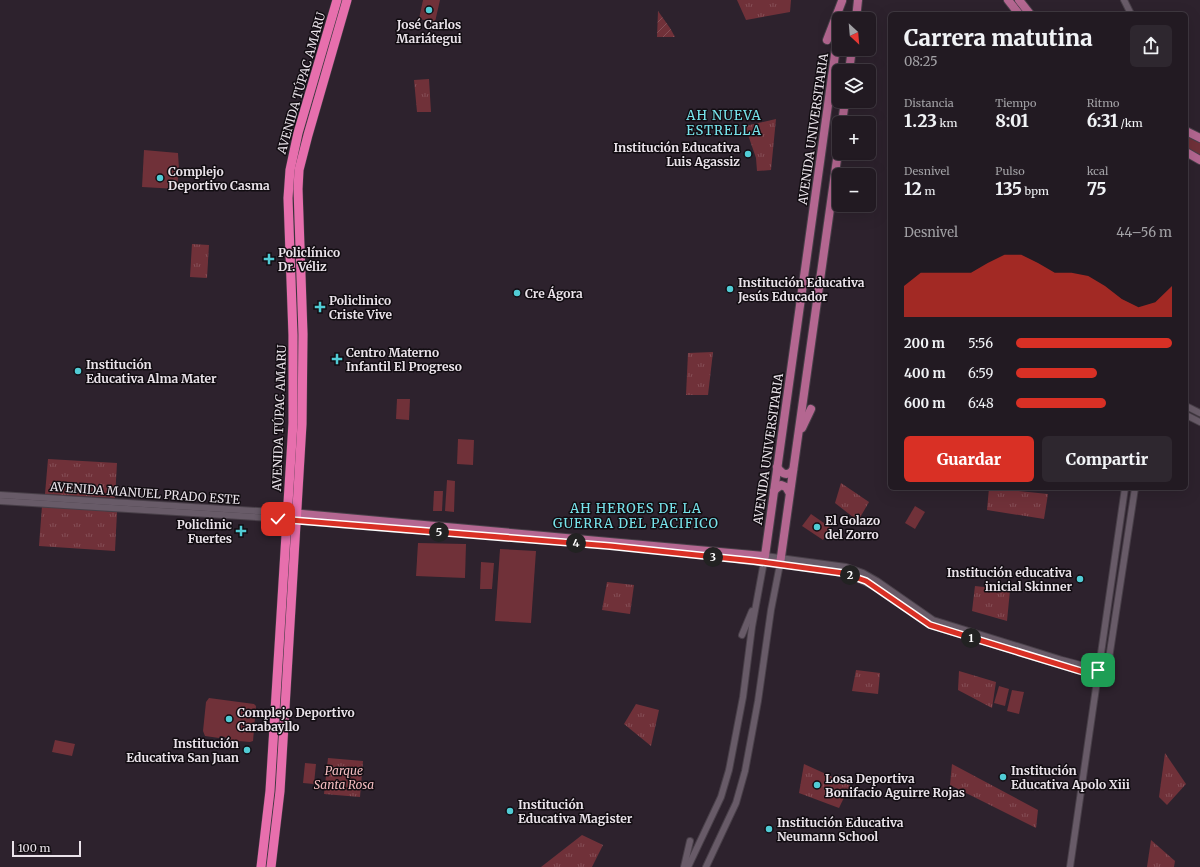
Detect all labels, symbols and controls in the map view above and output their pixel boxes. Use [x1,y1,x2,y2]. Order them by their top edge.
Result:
marker: José Carlos Mariátegui [424,5,434,15]
street label: AVENIDA TÚPAC AMARU [273,10,328,156]
north arrow [832,12,876,56]
map controls [832,12,876,212]
place label: José Carlos Mariátegui [396,17,462,46]
text: Carrera matutina [904,24,1093,52]
button: share [1130,25,1172,67]
street label: AVENIDA UNIVERSITARIA [795,52,831,207]
text: 08:25 [904,53,938,70]
button: layers [832,64,876,108]
text: Distancia [904,96,954,110]
text: Tiempo [995,96,1036,110]
text: Ritmo [1087,96,1119,110]
district label: AH NUEVA ESTRELLA [685,107,762,139]
text: 1.23 [904,110,937,132]
text: 8:01 [995,110,1029,132]
text: 6:31 [1087,110,1118,132]
button: + [832,116,876,160]
text: km [937,116,957,130]
text: /km [1118,116,1143,130]
place label: Institución Educativa Luis Agassiz [613,140,740,169]
marker: Institución Educativa Luis Agassiz [743,149,753,159]
place label: Complejo Deportivo Casma [168,164,270,193]
text: Desnivel [904,164,950,178]
text: Pulso [995,164,1025,178]
text: kcal [1087,164,1108,178]
button: − [832,168,876,212]
marker: Complejo Deportivo Casma [155,173,165,183]
text: 12 [904,178,922,200]
text: 135 [995,178,1022,200]
text: 75 [1087,178,1106,200]
text: m [922,184,935,198]
text: bpm [1022,184,1049,198]
text: Desnivel [904,224,958,241]
text: 44–56 m [1116,224,1172,241]
place label: Policlínico Dr. Véliz [278,245,340,274]
marker: Policlínico Dr. Véliz [263,253,275,265]
place label: Institución Educativa Jesús Educador [737,275,865,304]
marker: Institución Educativa Jesús Educador [725,284,735,294]
place label: Cre Ágora [525,285,583,301]
marker: Cre Ágora [512,288,522,298]
place label: Policlinico Criste Vive [329,293,393,322]
marker: Policlinico Criste Vive [314,301,326,313]
text: 200 m [904,335,945,352]
text: 5:56 [968,335,993,352]
street label: AVENIDA TÚPAC AMARU [269,344,289,492]
place label: Centro Materno Infantil El Progreso [346,345,462,374]
marker: Centro Materno Infantil El Progreso [331,353,343,365]
place label: Institución Educativa Alma Mater [86,357,217,386]
text: 400 m [904,365,946,382]
text: 6:59 [968,365,993,382]
marker: Institución Educativa Alma Mater [73,366,83,376]
street label: AVENIDA UNIVERSITARIA [750,372,786,527]
text: 600 m [904,395,945,412]
text: 6:48 [968,395,994,412]
button: Guardar [904,436,1034,482]
button: Compartir [1042,436,1172,482]
street label: AVENIDA MANUEL PRADO ESTE [49,479,241,507]
district label: AH HEROES DE LA GUERRA DEL PACIFICO [553,500,719,532]
pin [261,502,295,536]
icon: check [267,508,289,530]
place label: El Golazo del Zorro [825,513,880,542]
place label: Policlinic Fuertes [177,517,232,546]
pin: 5 [429,522,449,542]
marker: El Golazo del Zorro [812,522,822,532]
marker: Policlinic Fuertes [235,525,247,537]
text: 5 [436,525,442,539]
pin: 4 [566,533,586,553]
text: 4 [573,536,580,550]
pin: 3 [703,547,723,567]
text: 3 [710,550,716,564]
pin: 2 [840,565,860,585]
place label: Institución educativa inicial Skinner [947,565,1072,594]
text: 2 [847,568,853,582]
marker: Institución educativa inicial Skinner [1075,574,1085,584]
pin: 1 [961,628,981,648]
text: 1 [968,631,974,645]
pin [1081,653,1115,687]
icon: arrive [1087,659,1109,681]
place label: Complejo Deportivo Carabayllo [237,705,355,734]
marker: Complejo Deportivo Carabayllo [224,714,234,724]
place label: Institución Educativa San Juan [126,736,239,765]
marker: Institución Educativa San Juan [242,745,252,755]
park label: Parque Santa Rosa [314,763,374,792]
place label: Institución Educativa Apolo Xiii [1011,763,1130,792]
place label: Losa Deportiva Bonifacio Aguirre Rojas [825,771,965,800]
marker: Institución Educativa Apolo Xiii [998,772,1008,782]
marker: Losa Deportiva Bonifacio Aguirre Rojas [812,780,822,790]
place label: Institución Educativa Magister [518,797,633,826]
marker: Institución Educativa Magister [505,806,515,816]
place label: Institución Educativa Neumann School [777,815,904,844]
marker: Institución Educativa Neumann School [764,824,774,834]
scale bar [12,839,81,858]
text: 100 m [18,841,50,855]

